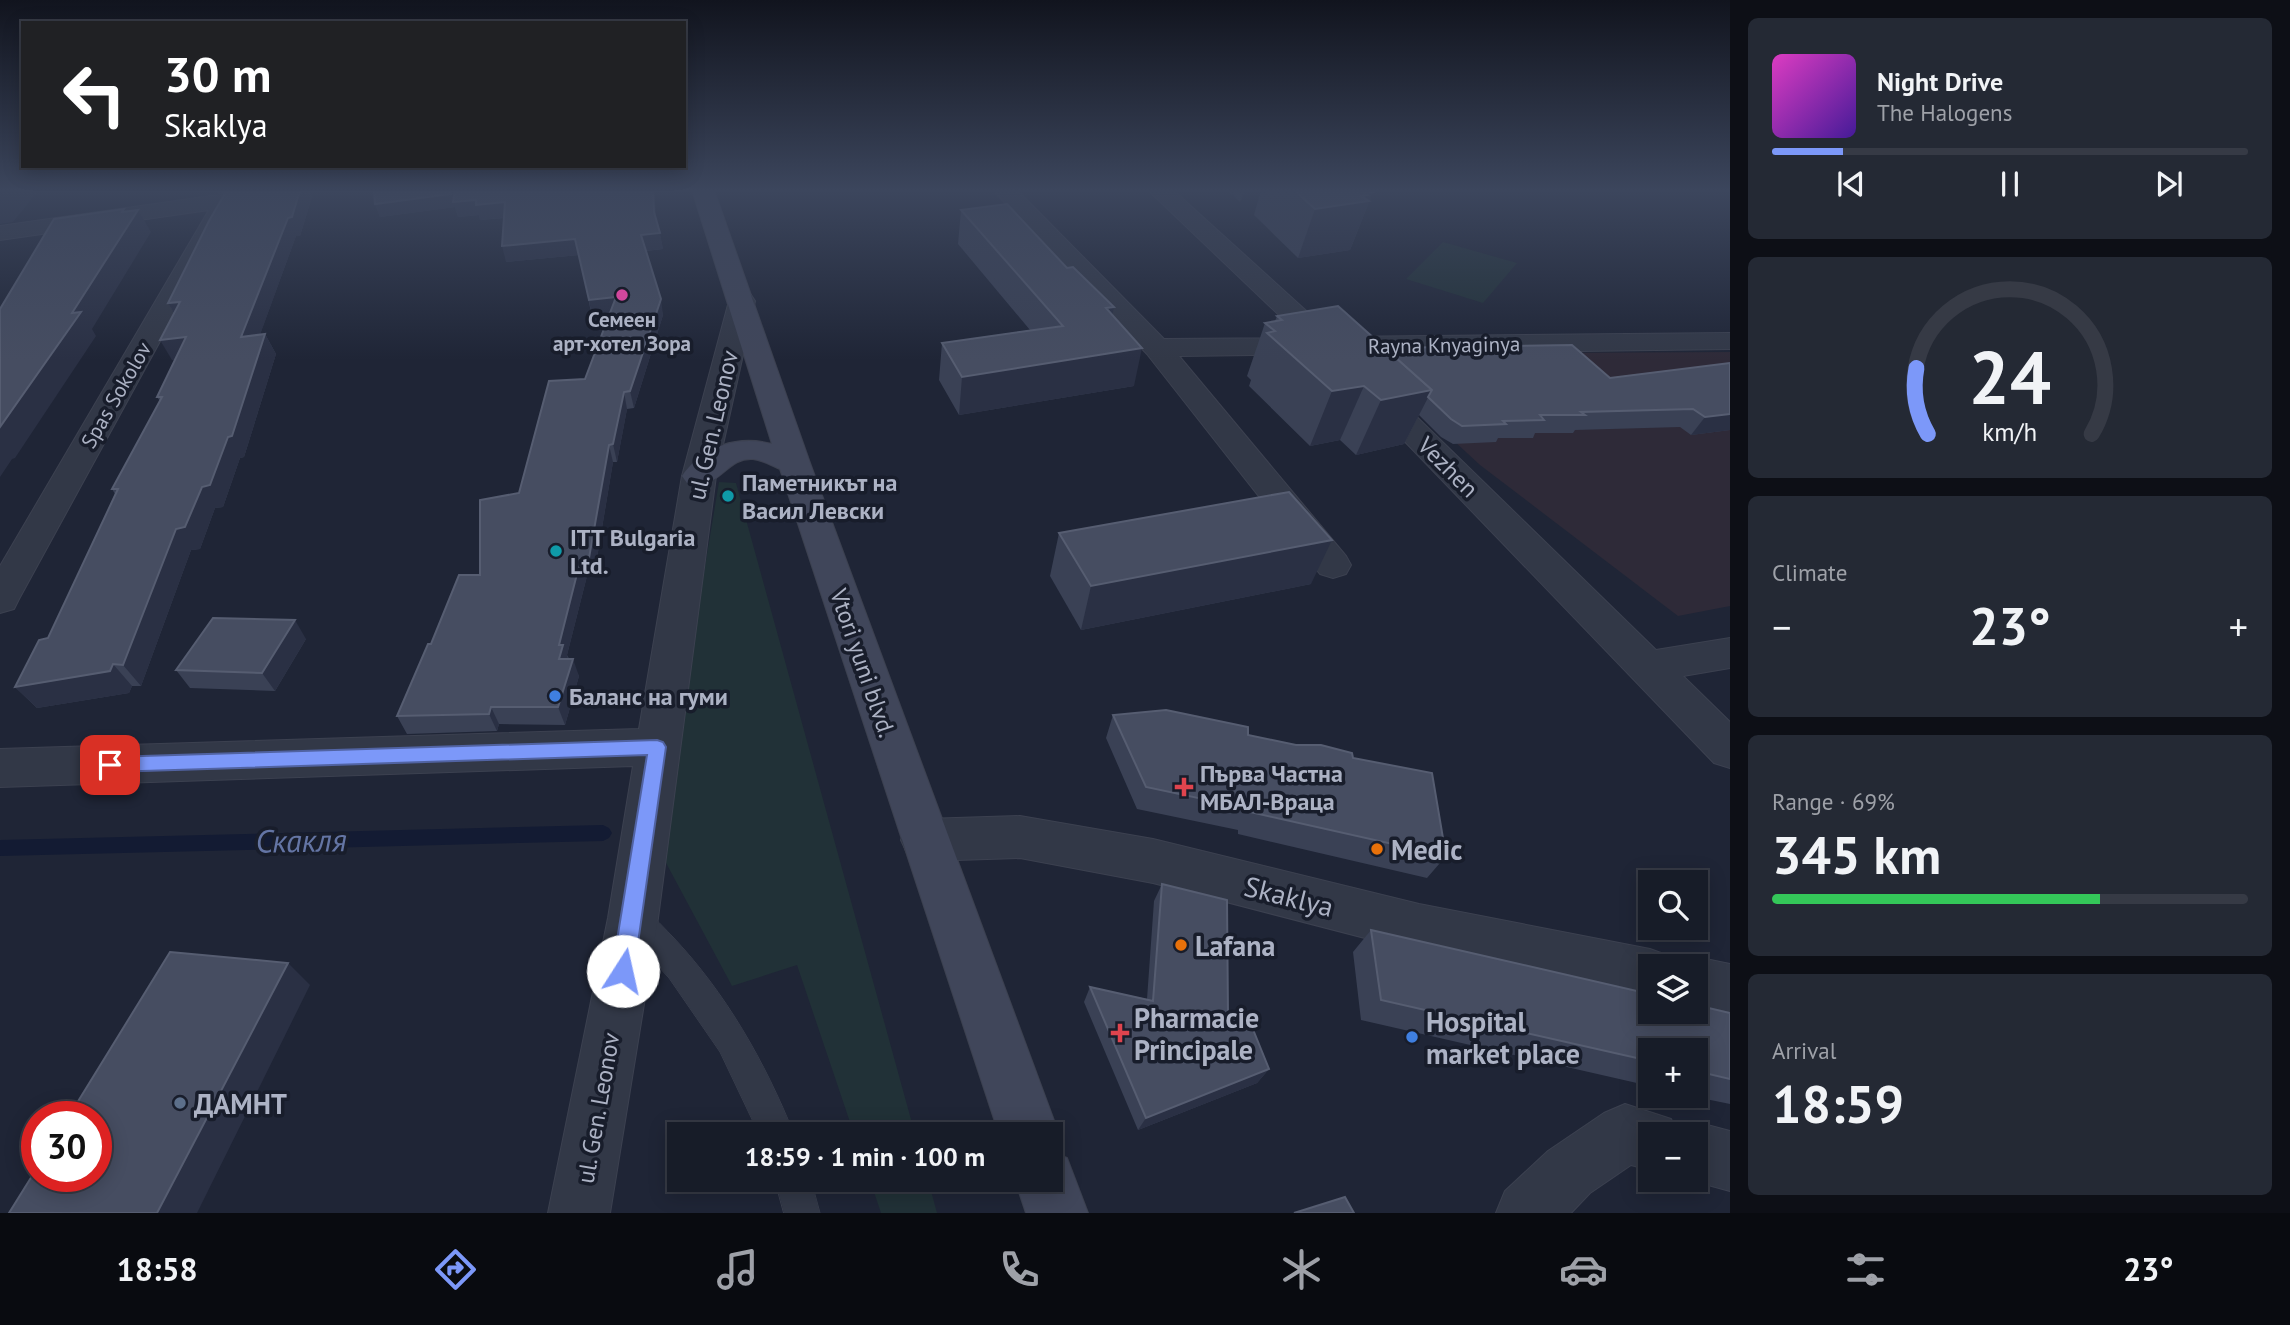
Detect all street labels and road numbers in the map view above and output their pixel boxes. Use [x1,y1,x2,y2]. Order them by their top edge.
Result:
street label: Rayna Knyaginya [1368,330,1520,360]
street label: Spas Sokolov [75,337,157,453]
street label: ul. Gen. Leonov [681,347,745,503]
street label: Vezhen [1410,429,1485,504]
street label: Vtori yuni blvd. [823,584,903,741]
street label: Skaklya [1241,867,1337,925]
street label: ul. Gen. Leonov [570,1030,627,1186]

